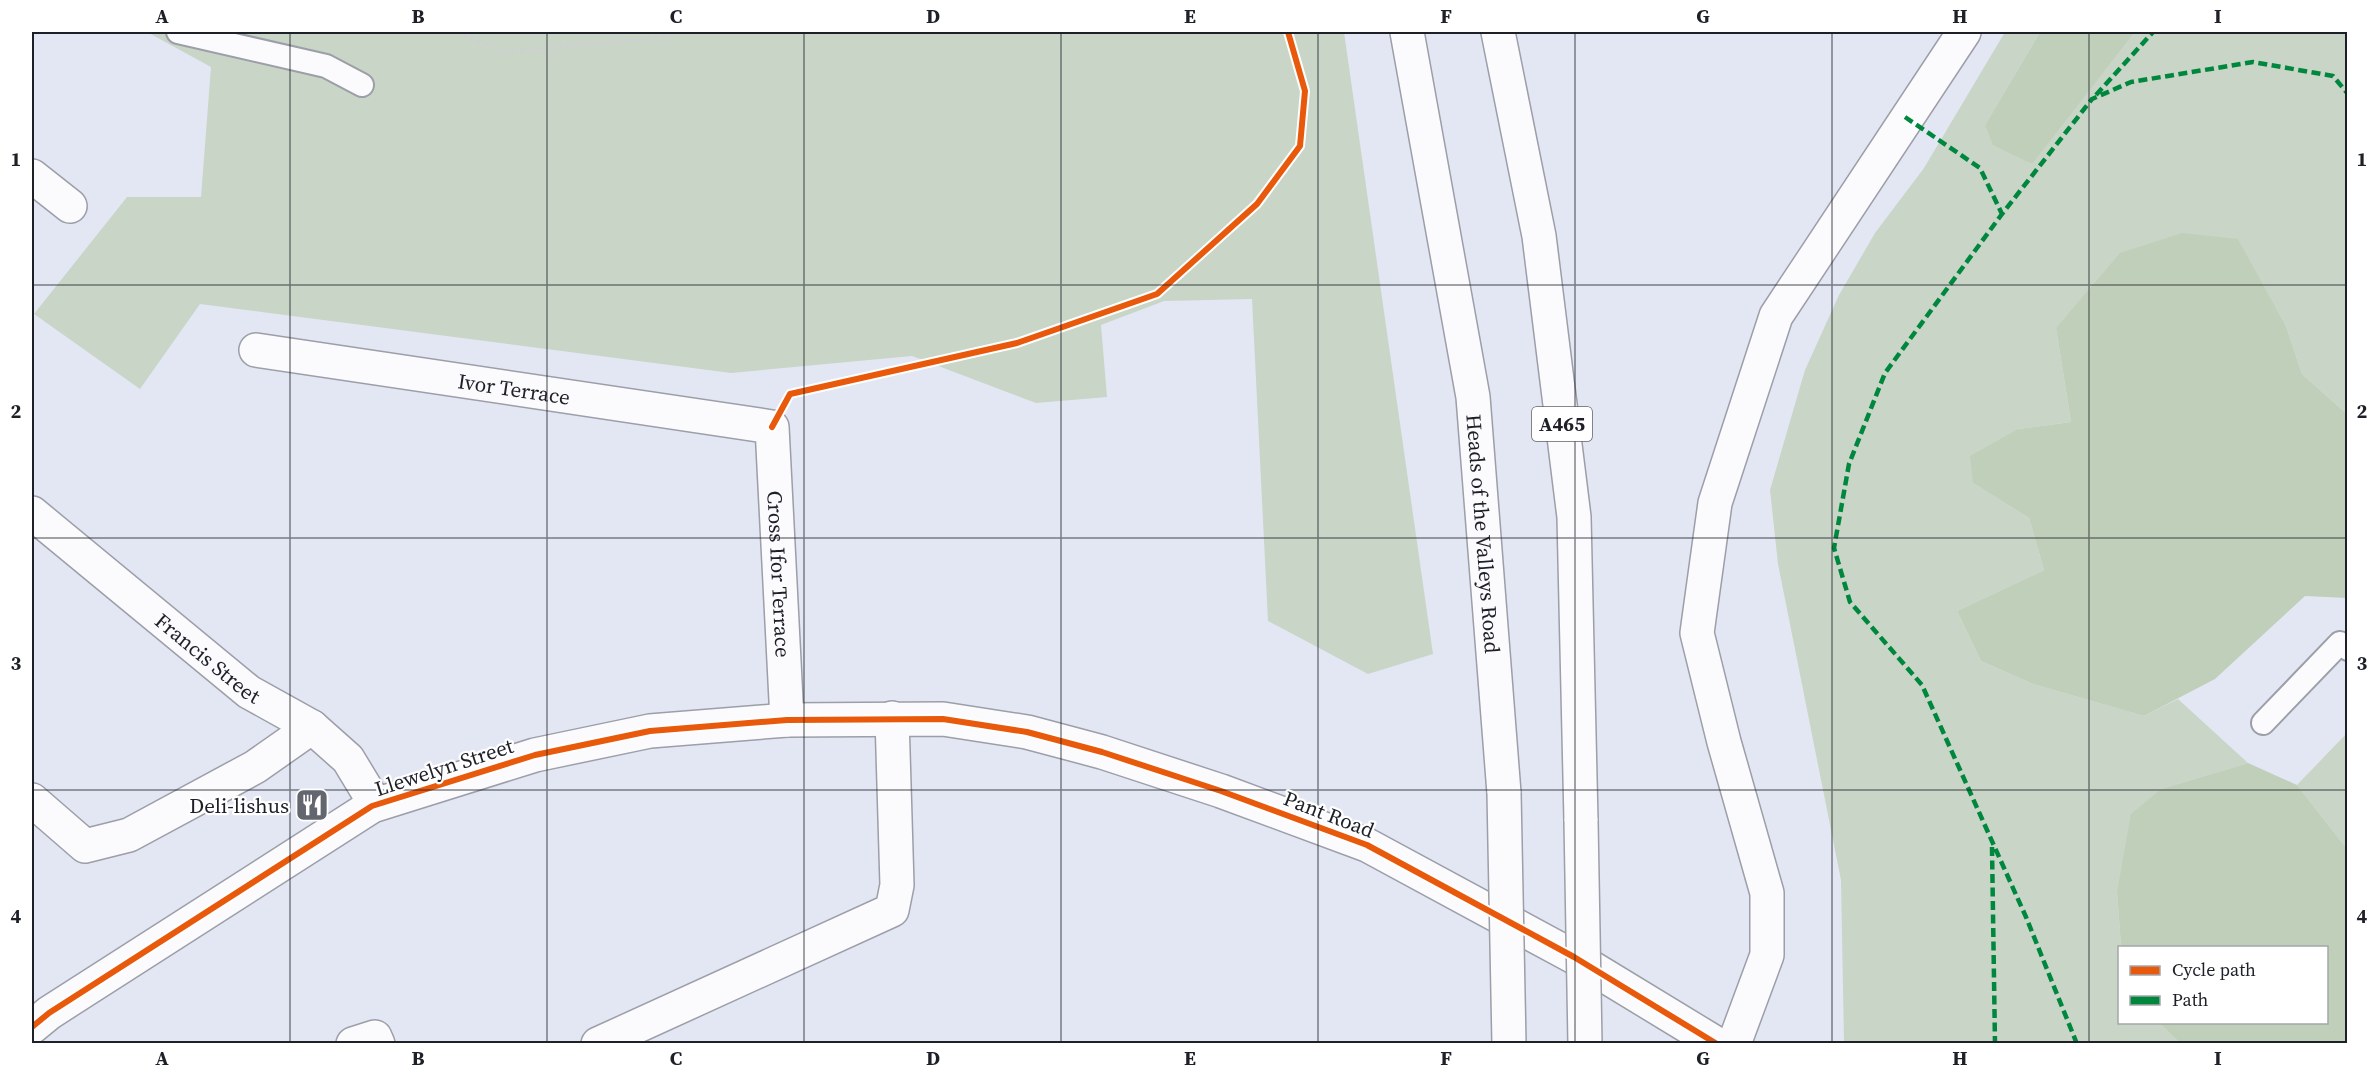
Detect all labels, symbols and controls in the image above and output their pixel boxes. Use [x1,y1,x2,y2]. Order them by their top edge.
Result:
text: A [155,2,169,30]
text: B [411,2,425,30]
text: C [670,2,682,30]
text: D [926,2,940,30]
text: E [1184,2,1196,30]
text: F [1440,2,1452,30]
text: G [1696,2,1710,30]
text: H [1952,2,1968,30]
text: I [2214,2,2222,30]
text: 1 [11,145,21,173]
text: 1 [2357,145,2367,173]
street label: Ivor Terrace [456,366,572,411]
text: 2 [11,397,22,425]
text: 2 [2357,397,2368,425]
road number: A465 [1532,407,1592,441]
street label: Heads of the Valleys Road [1460,413,1508,655]
street label: Cross Ifor Terrace [761,490,798,658]
street label: Francis Street [149,606,266,710]
text: 3 [11,649,22,677]
text: 3 [2357,649,2368,677]
street label: Llewelyn Street [371,731,517,803]
street label: Pant Road [1280,783,1379,845]
restaurant icon: Deli-lishus [294,787,330,823]
place label: Deli-lishus [189,791,289,820]
text: 4 [11,902,22,930]
text: 4 [2357,902,2368,930]
legend [2118,946,2328,1024]
text: Cycle path [2172,957,2256,982]
text: Path [2172,987,2209,1012]
text: A [155,1044,169,1072]
text: B [411,1044,425,1072]
text: C [670,1044,682,1072]
text: D [926,1044,940,1072]
text: E [1184,1044,1196,1072]
text: F [1440,1044,1452,1072]
text: G [1696,1044,1710,1072]
text: H [1952,1044,1968,1072]
text: I [2214,1044,2222,1072]

